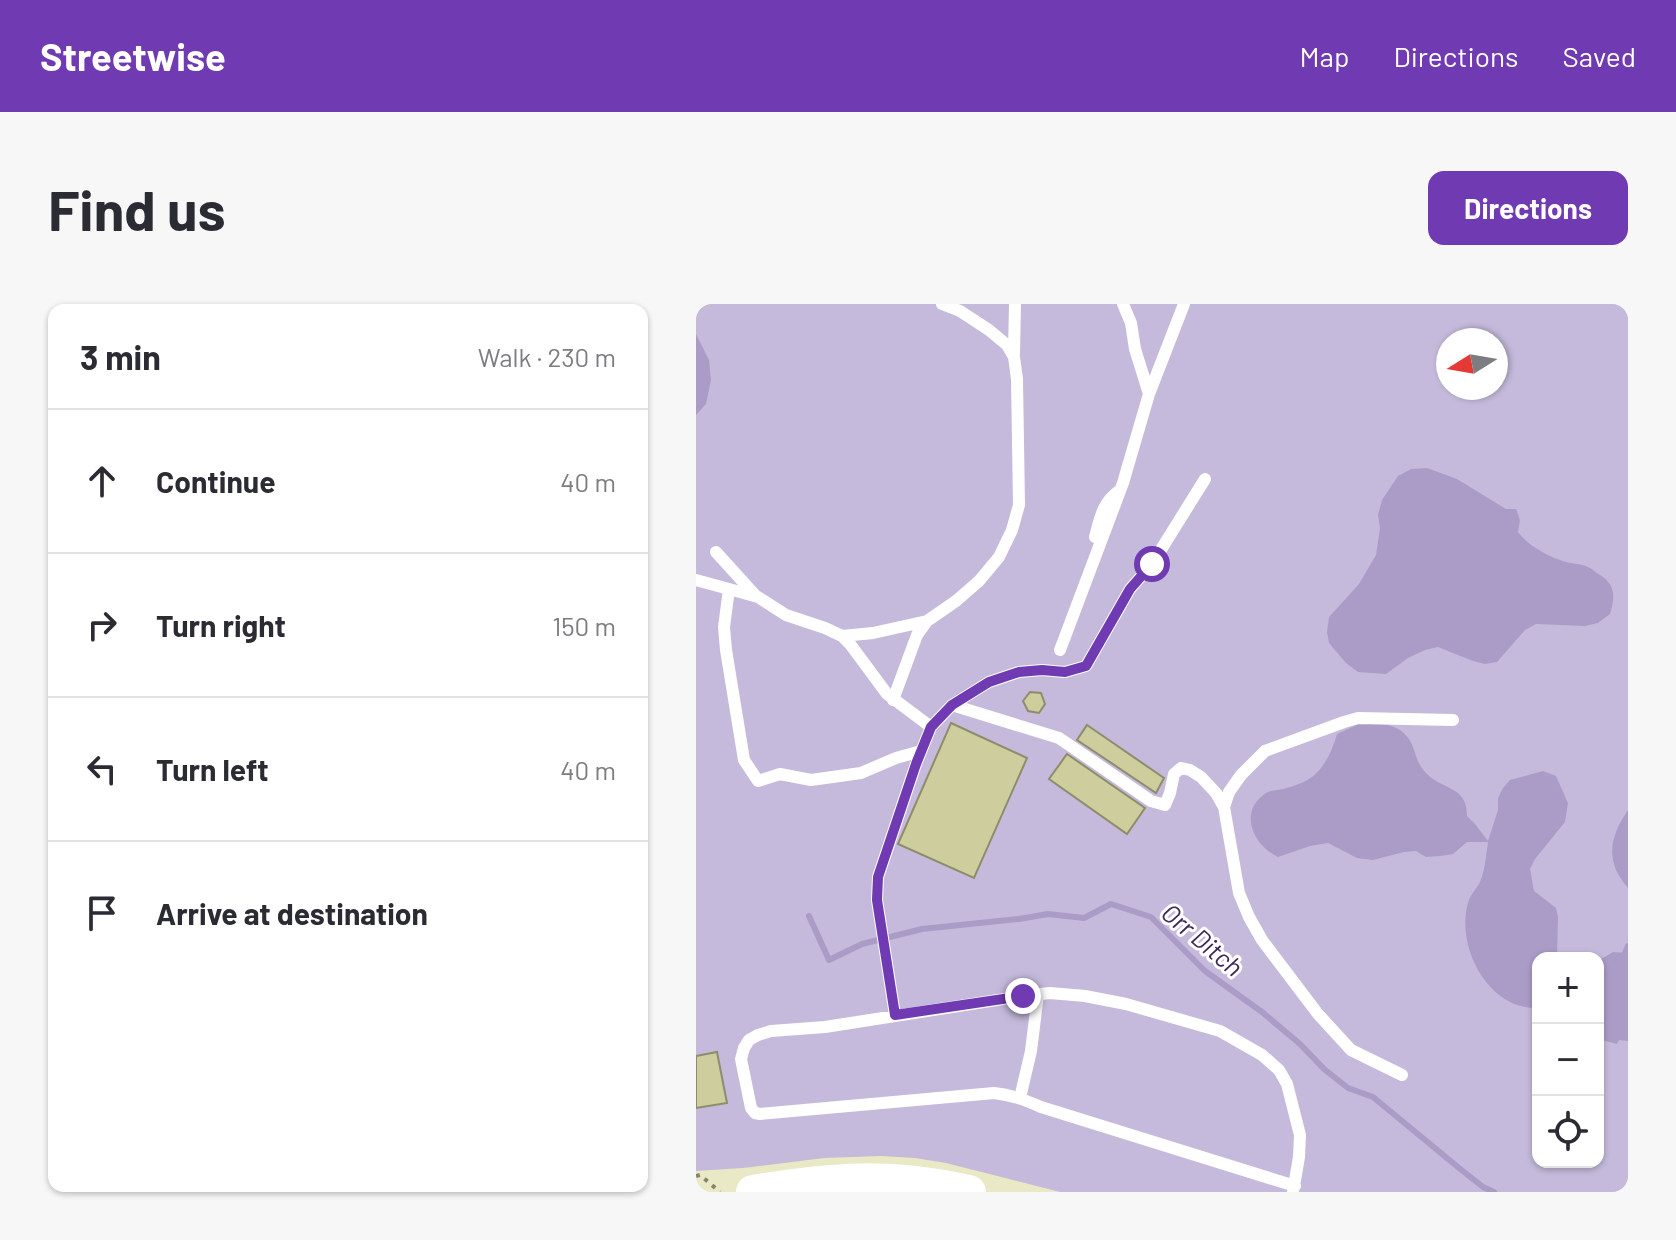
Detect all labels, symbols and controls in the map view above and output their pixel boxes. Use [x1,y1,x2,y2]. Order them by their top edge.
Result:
text: Streetwise [40,33,226,79]
text: Map [1300,39,1349,73]
text: Directions [1393,39,1519,73]
text: Saved [1563,39,1636,73]
button: Directions [1428,171,1628,245]
text: Find us [48,175,226,242]
north arrow [1436,328,1508,400]
text: 3 min [80,336,161,377]
text: Walk · 230 m [478,341,616,372]
icon: ahead [80,459,124,503]
text: Continue [156,463,276,499]
text: 40 m [560,466,616,497]
route start [1134,546,1170,582]
icon: right [80,603,124,647]
text: Turn right [156,607,286,643]
text: 150 m [552,610,616,641]
icon: left [80,747,124,791]
text: Turn left [156,751,269,787]
text: 40 m [560,754,616,785]
icon: arrive [80,891,124,935]
text: Arrive at destination [156,895,428,931]
water label: Orr Ditch [1156,896,1250,982]
map controls [1532,952,1604,1168]
button: + [1532,952,1604,1024]
route end [1005,978,1041,1014]
button: − [1532,1024,1604,1096]
button: locate [1532,1096,1604,1168]

